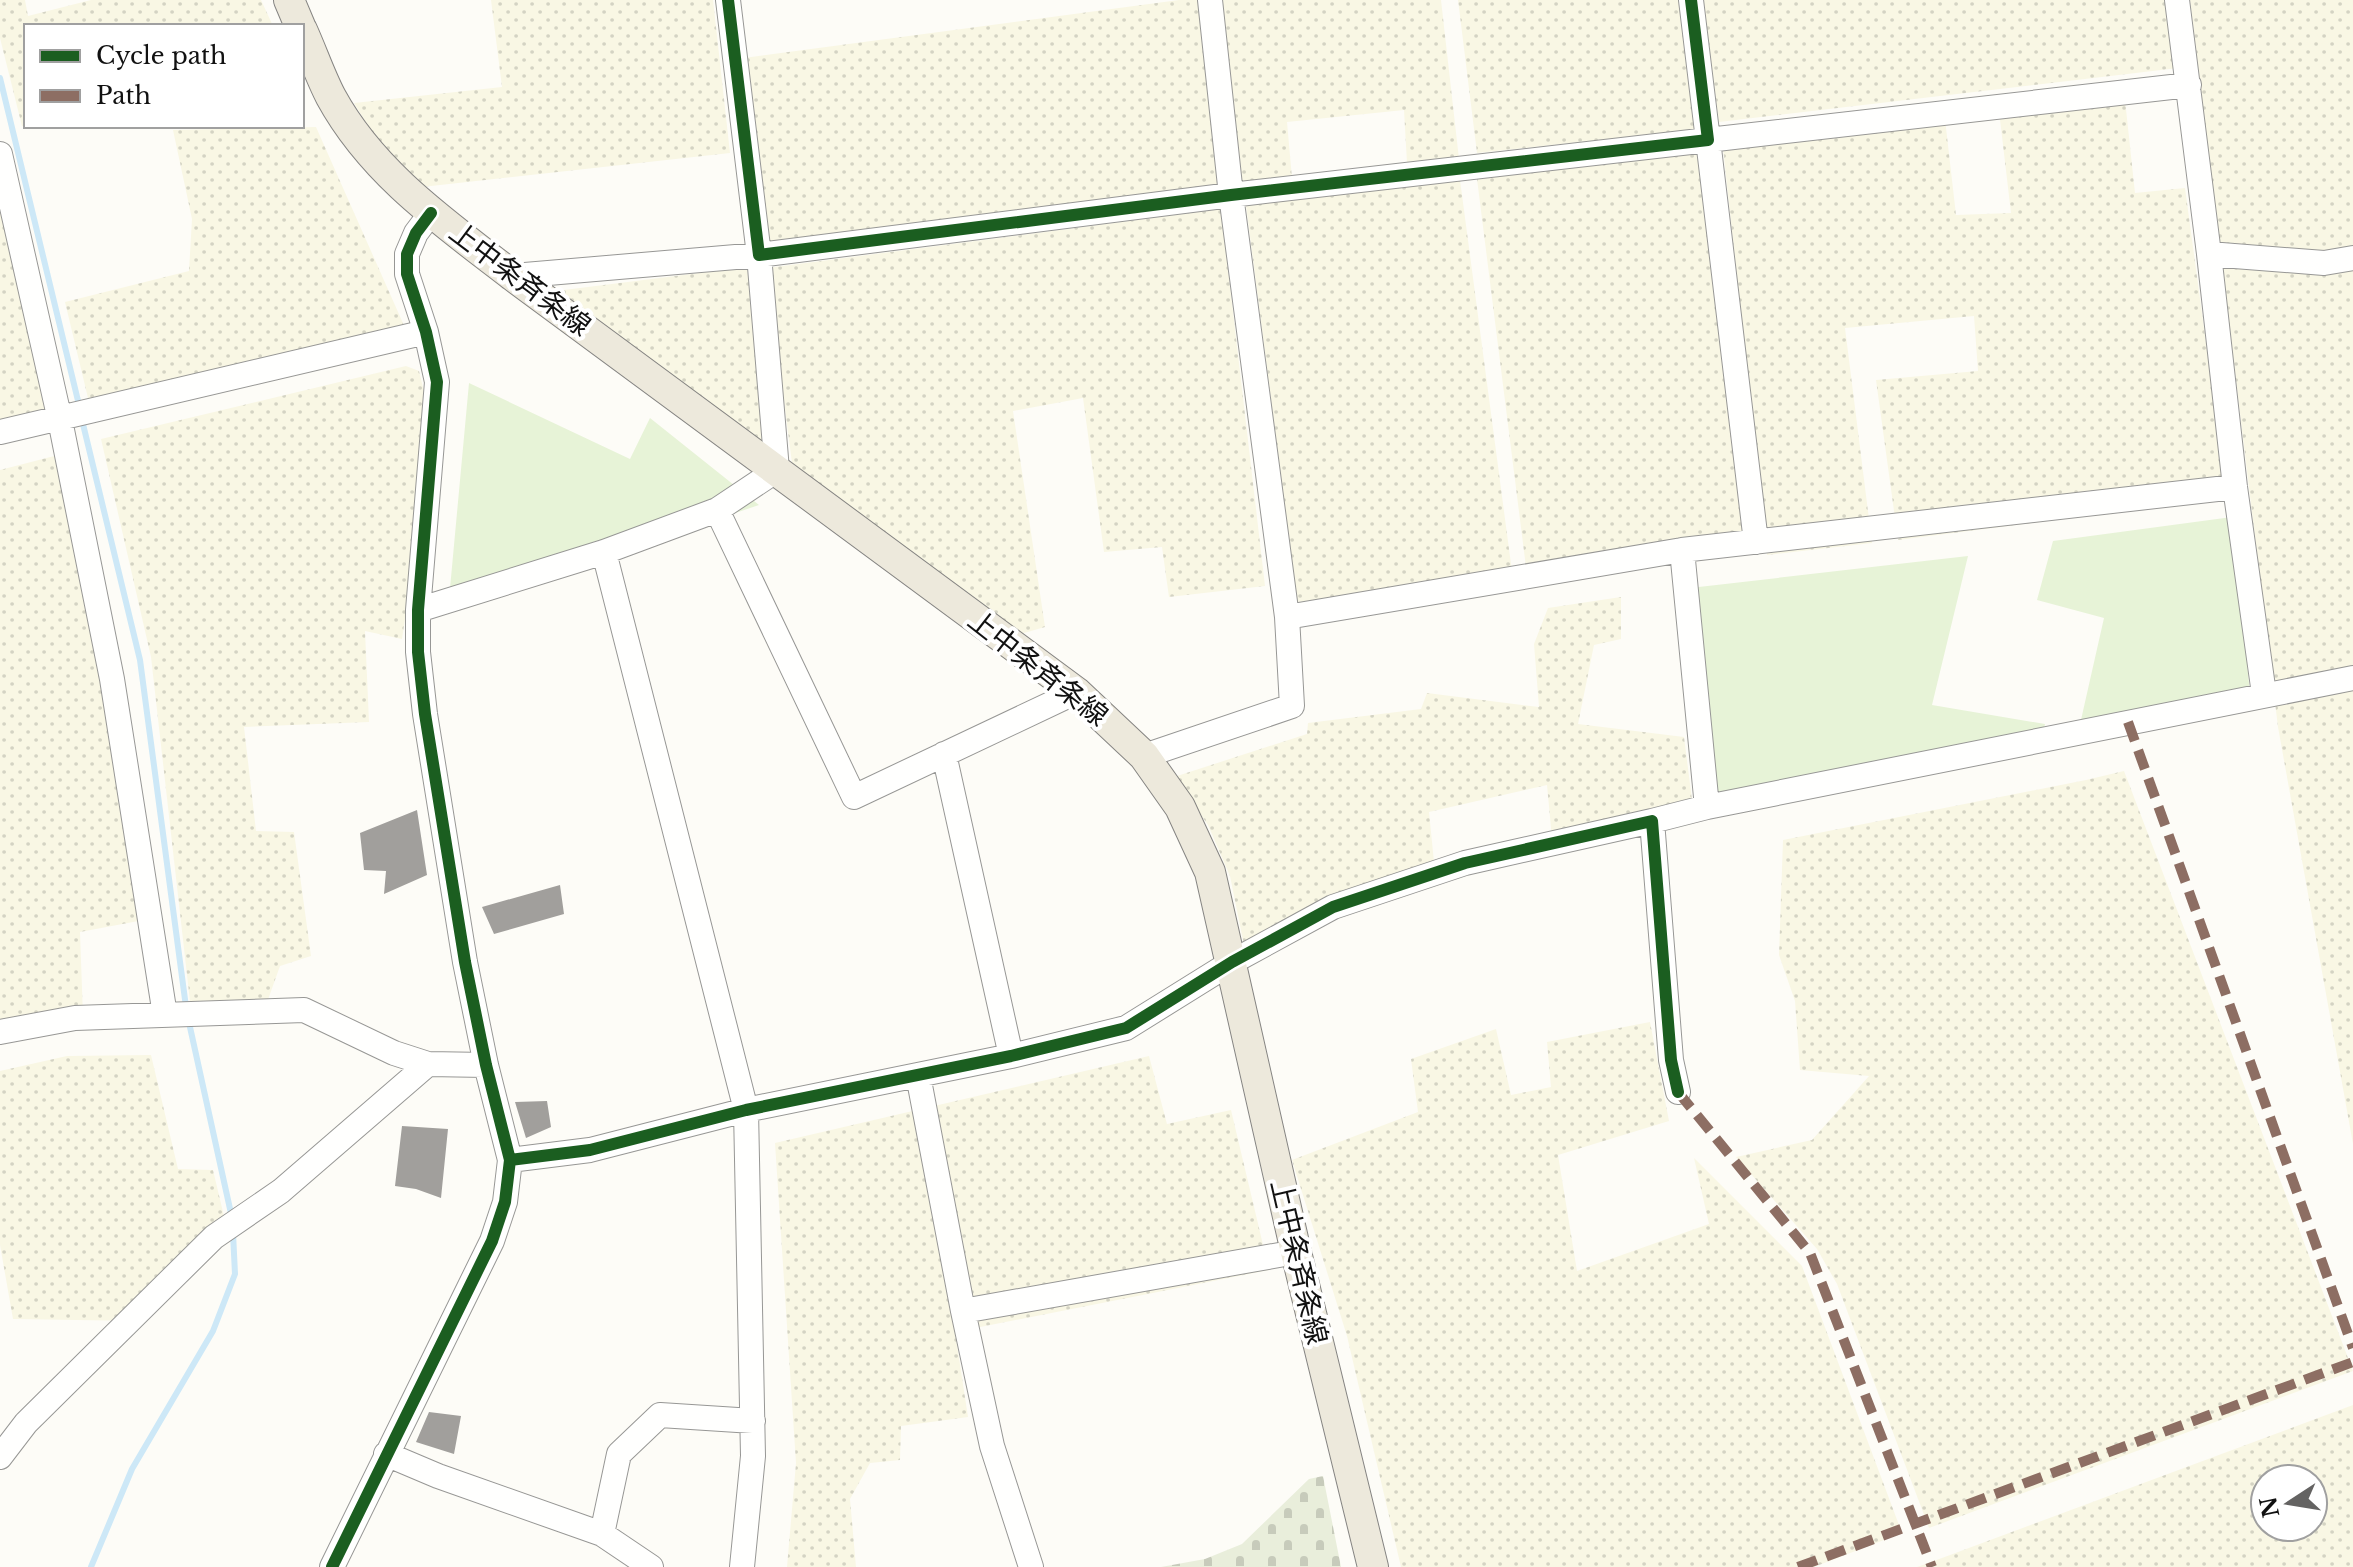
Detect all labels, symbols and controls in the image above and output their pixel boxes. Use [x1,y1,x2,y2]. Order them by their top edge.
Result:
legend [24,24,304,128]
text: Cycle path [96,41,227,70]
text: Path [96,81,151,110]
street label: 上中条斉条線 [442,214,598,344]
street label: 上中条斉条線 [961,602,1115,734]
street label: 上中条斉条線 [1263,1176,1335,1348]
north arrow [2249,1463,2329,1543]
text: N [2255,1494,2285,1520]

